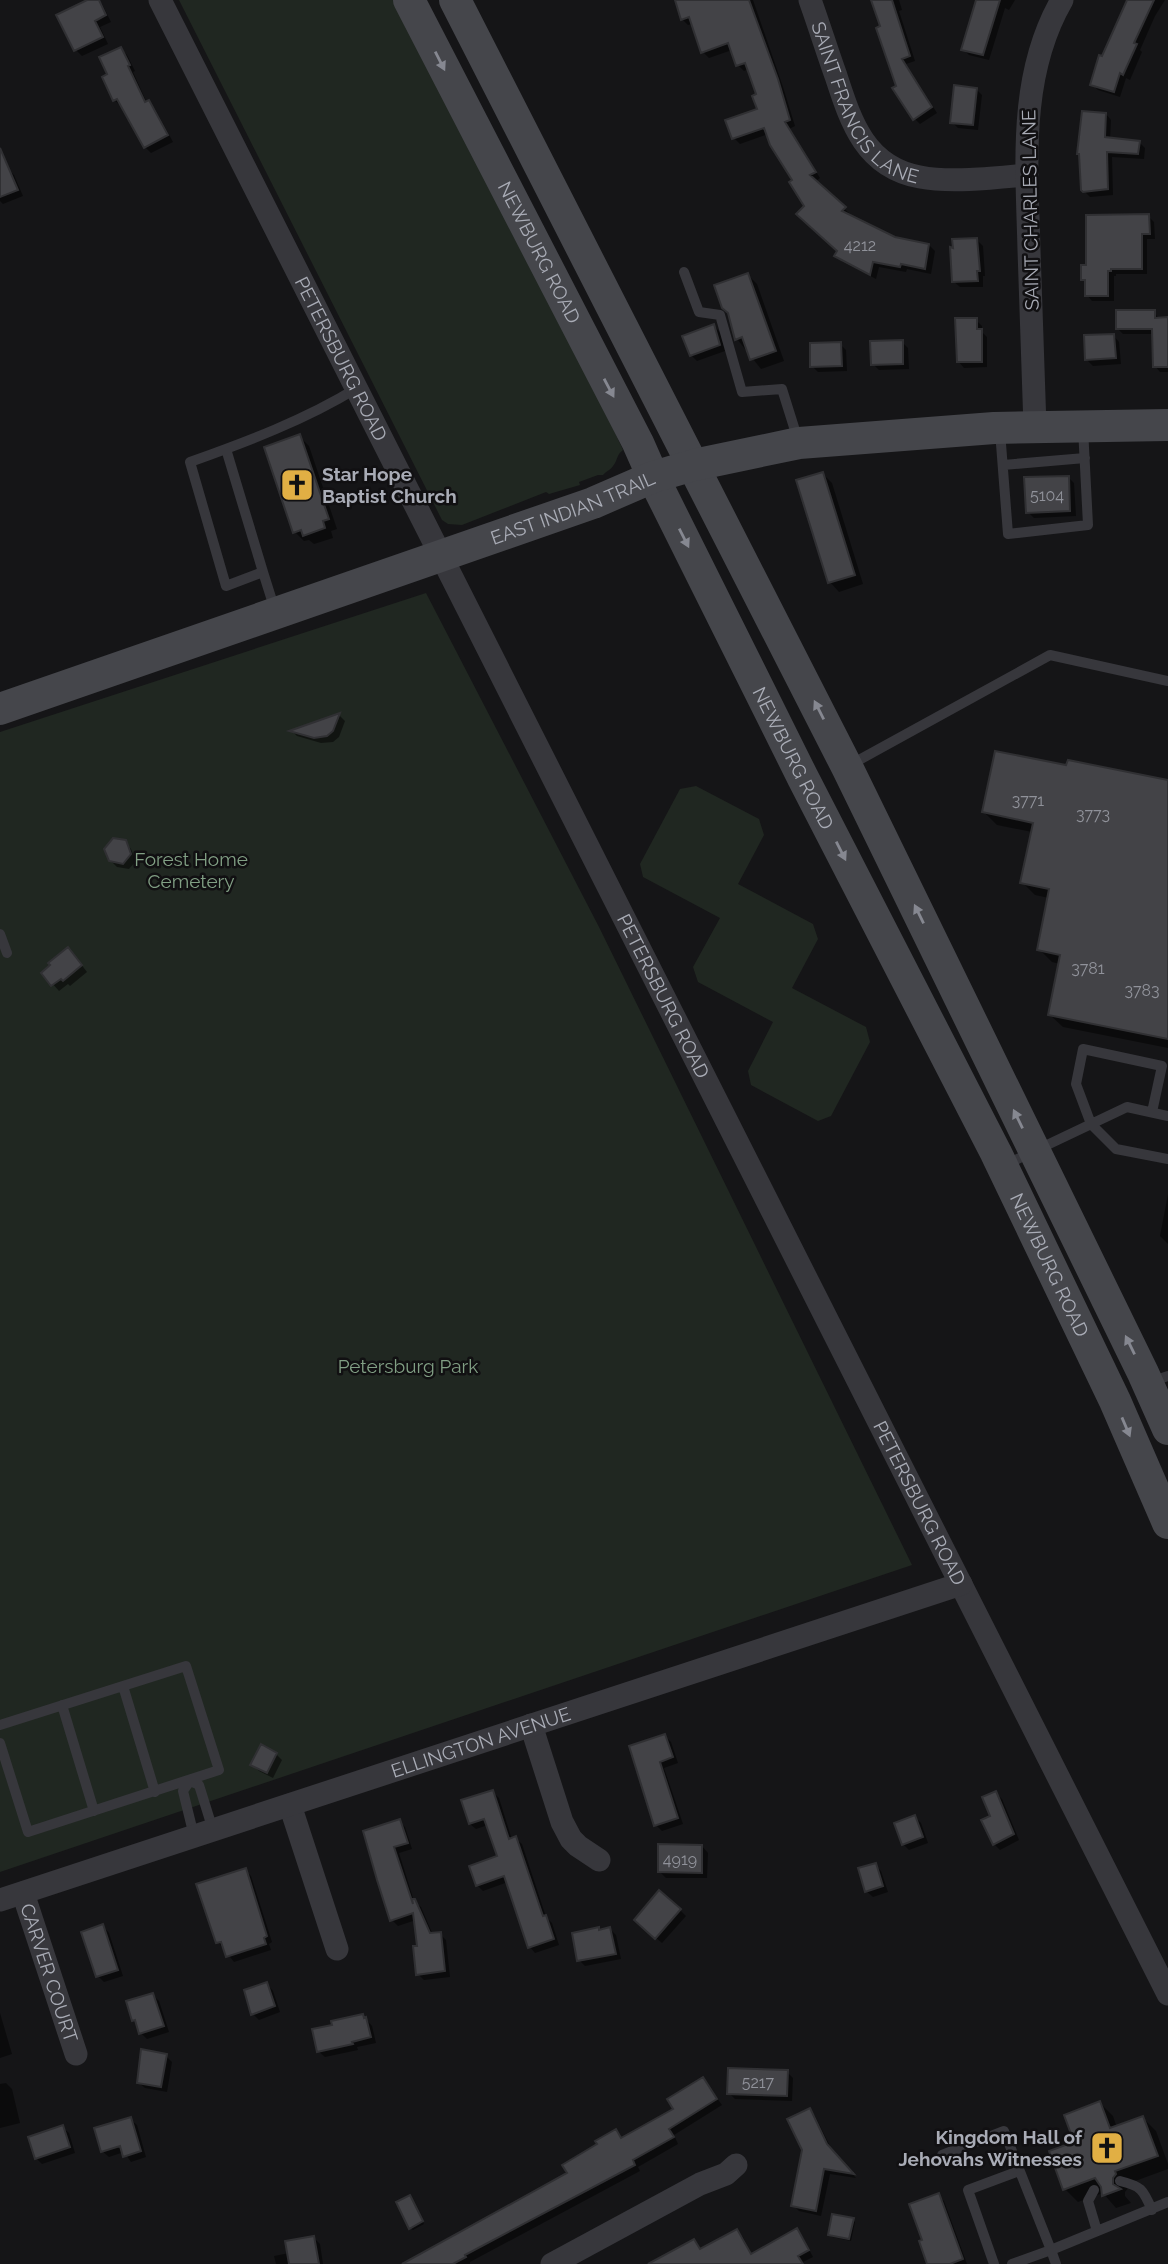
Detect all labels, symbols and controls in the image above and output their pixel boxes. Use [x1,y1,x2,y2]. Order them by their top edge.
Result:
street label: SAINT FRANCIS LANE [807,19,921,188]
one-way arrow [435,51,446,71]
street label: SAINT CHARLES LANE [1017,109,1043,311]
street label: NEWBURG ROAD [494,178,585,327]
house number: 4212 [844,236,876,255]
street label: PETERSBURG ROAD [291,273,392,445]
one-way arrow [603,379,615,398]
place label: Star Hope Baptist Church [322,463,457,507]
church icon: Star Hope Baptist Church [278,466,316,504]
street label: EAST INDIAN TRAIL [488,467,658,549]
house number: 5104 [1030,486,1064,505]
one-way arrow [678,528,689,548]
street label: NEWBURG ROAD [748,683,838,833]
one-way arrow [813,700,824,720]
house number: 3771 [1012,791,1044,810]
house number: 3773 [1076,805,1110,824]
one-way arrow [835,841,846,861]
park label: Forest Home Cemetery [134,848,248,892]
one-way arrow [913,904,924,924]
street label: PETERSBURG ROAD [613,910,714,1082]
house number: 3781 [1071,959,1105,978]
house number: 3783 [1124,981,1160,1000]
one-way arrow [1012,1109,1023,1129]
street label: NEWBURG ROAD [1006,1189,1093,1340]
one-way arrow [1124,1335,1135,1355]
park label: Petersburg Park [338,1355,478,1377]
one-way arrow [1121,1416,1132,1437]
street label: PETERSBURG ROAD [869,1417,970,1589]
street label: ELLINGTON AVENUE [388,1702,573,1782]
house number: 4919 [663,1850,697,1869]
street label: CARVER COURT [16,1901,82,2045]
house number: 5217 [742,2073,775,2092]
place label: Kingdom Hall of Jehovahs Witnesses [898,2126,1083,2170]
church icon: Kingdom Hall of Jehovahs Witnesses [1088,2129,1126,2167]

